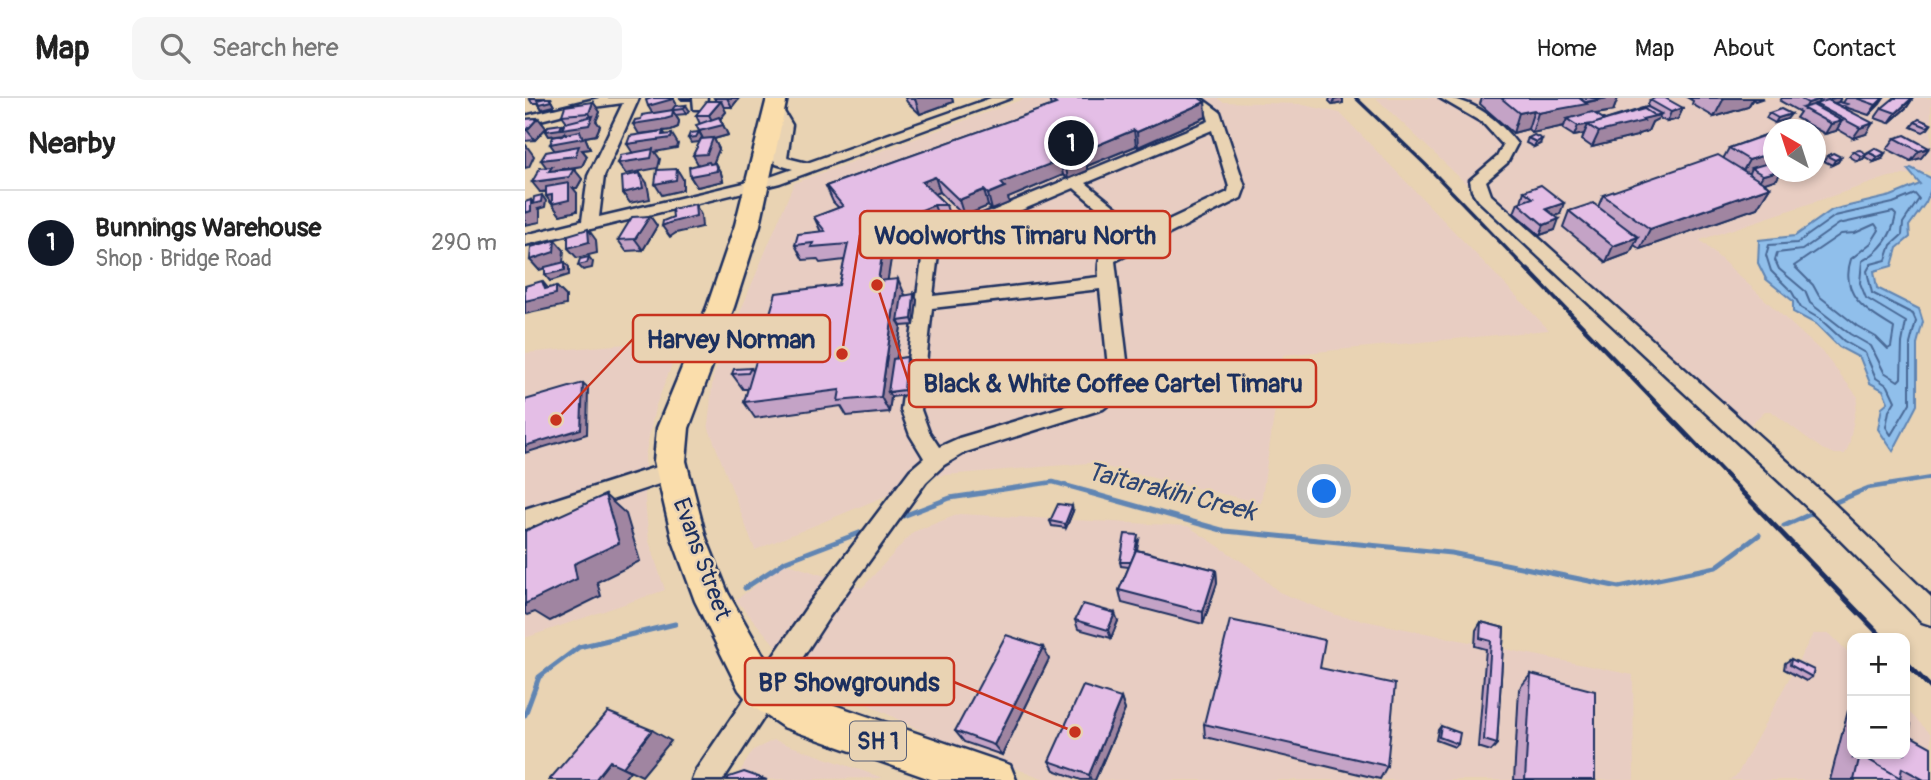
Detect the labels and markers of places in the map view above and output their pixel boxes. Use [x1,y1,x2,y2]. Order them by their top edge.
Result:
pin: 1 [1048,117,1094,169]
callout: Woolworths Timaru North [860,211,1170,258]
callout: Harvey Norman [633,315,830,362]
callout: Black & White Coffee Cartel Timaru [909,360,1316,407]
callout: BP Showgrounds [745,658,954,705]

